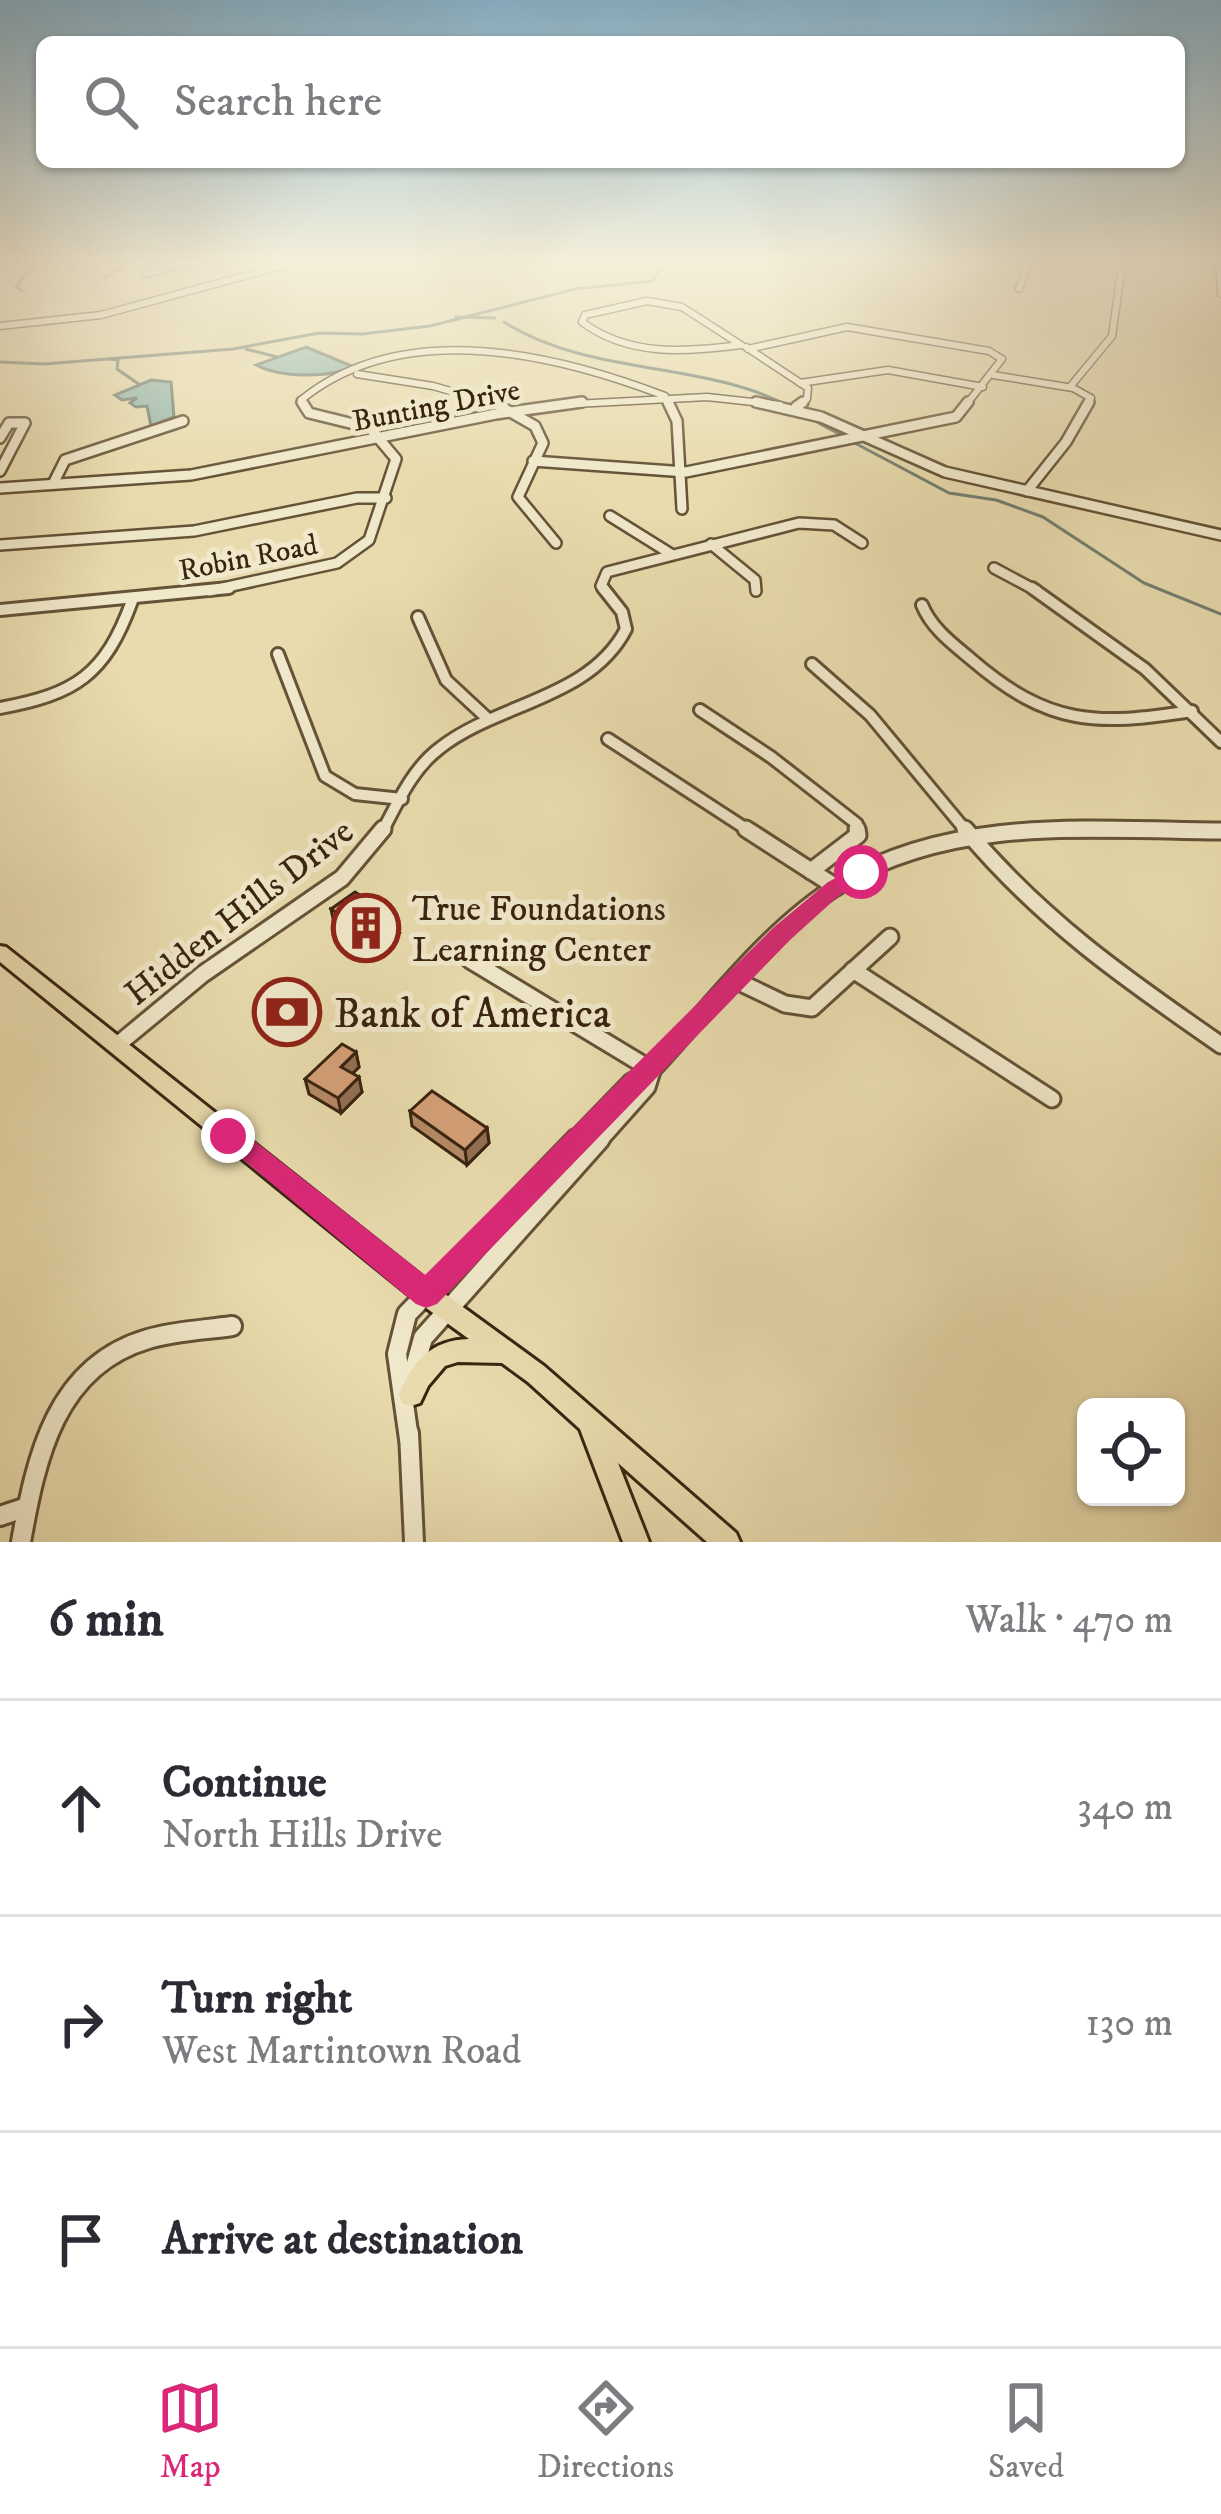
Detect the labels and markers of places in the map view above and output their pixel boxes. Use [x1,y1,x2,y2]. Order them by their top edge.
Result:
place label: True Foundations Learning Center [412,887,666,973]
building icon: True Foundations Learning Center [331,893,401,963]
bank icon: Bank of America [252,977,322,1047]
place label: Bank of America [334,989,611,1041]

